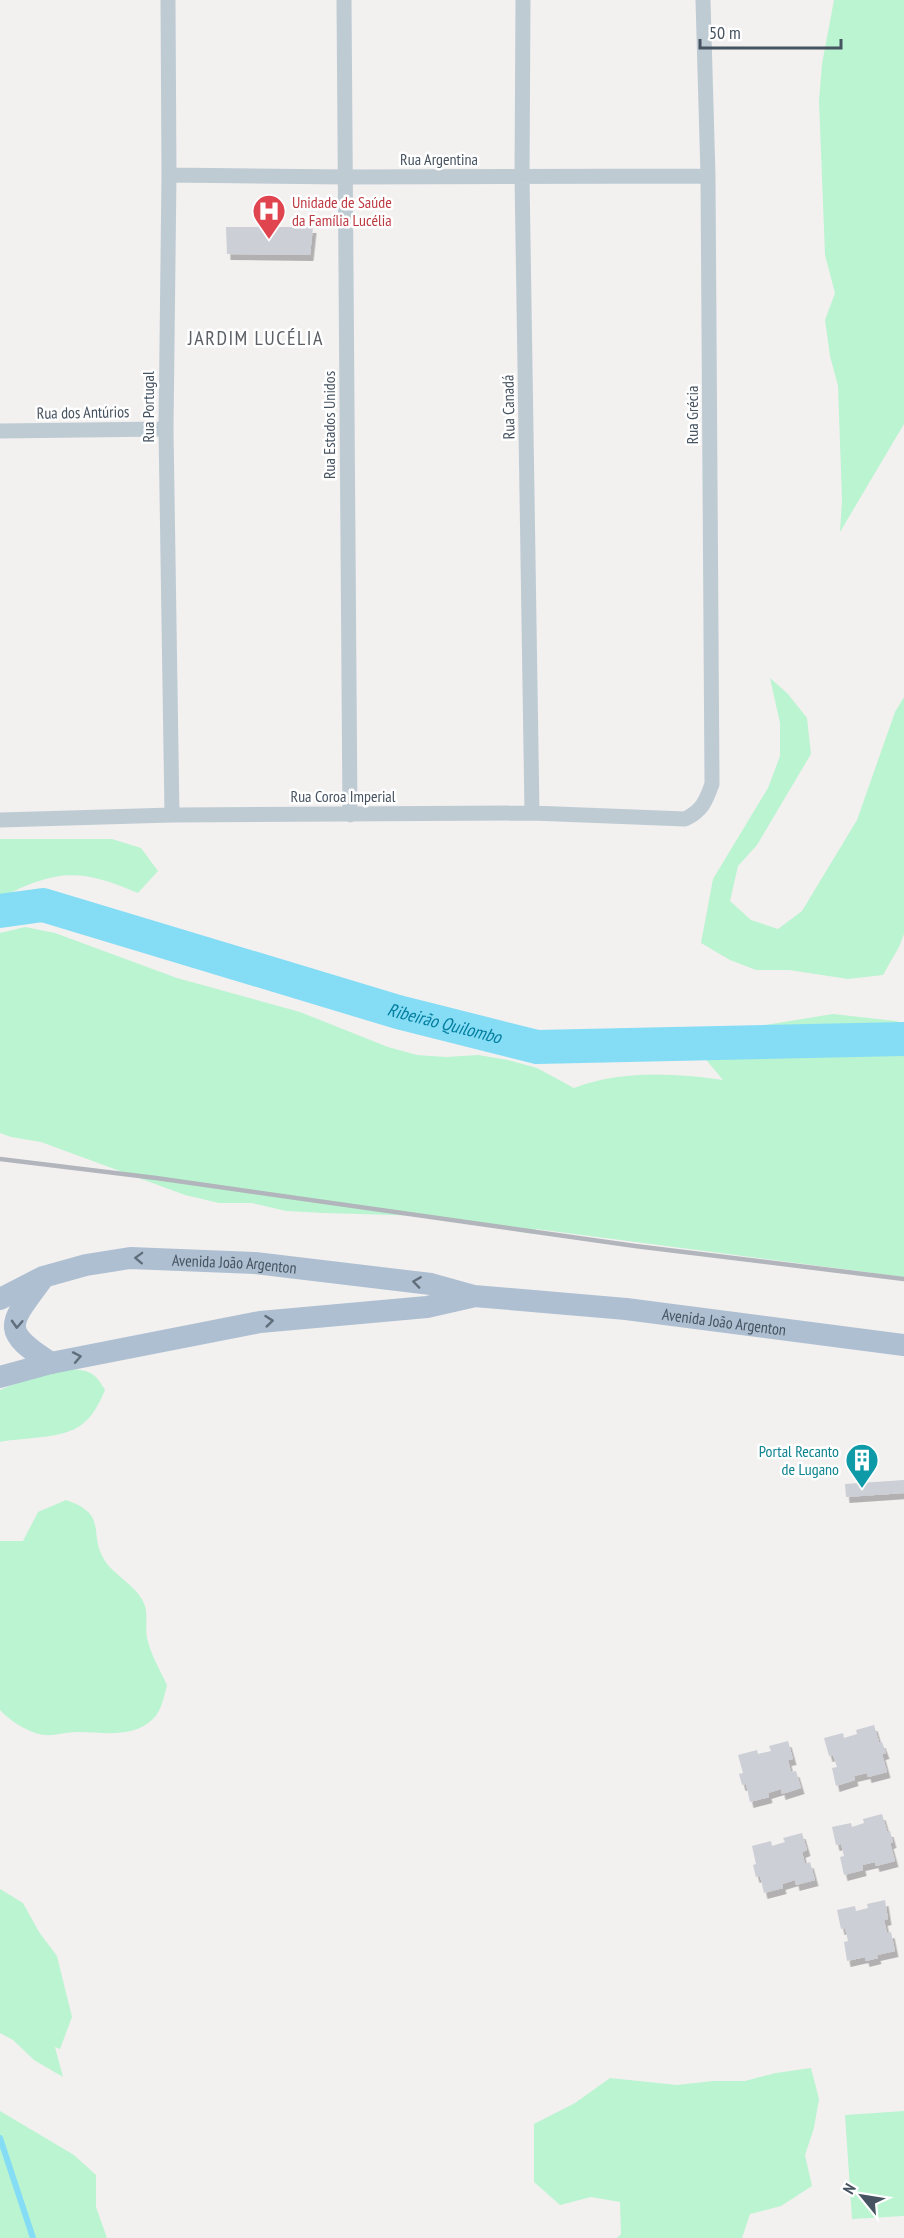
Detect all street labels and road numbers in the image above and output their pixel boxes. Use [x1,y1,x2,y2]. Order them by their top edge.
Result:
street label: Rua Argentina [400,149,478,169]
street label: Rua Portugal [138,371,158,443]
street label: Rua Estados Unidos [319,371,339,479]
street label: Rua Canadá [497,374,519,440]
street label: Rua Grécia [682,386,702,444]
street label: Rua dos Antúrios [36,401,130,423]
street label: Rua Coroa Imperial [291,786,396,806]
street label: Avenida João Argenton [172,1250,298,1278]
street label: Avenida João Argenton [661,1304,787,1340]

